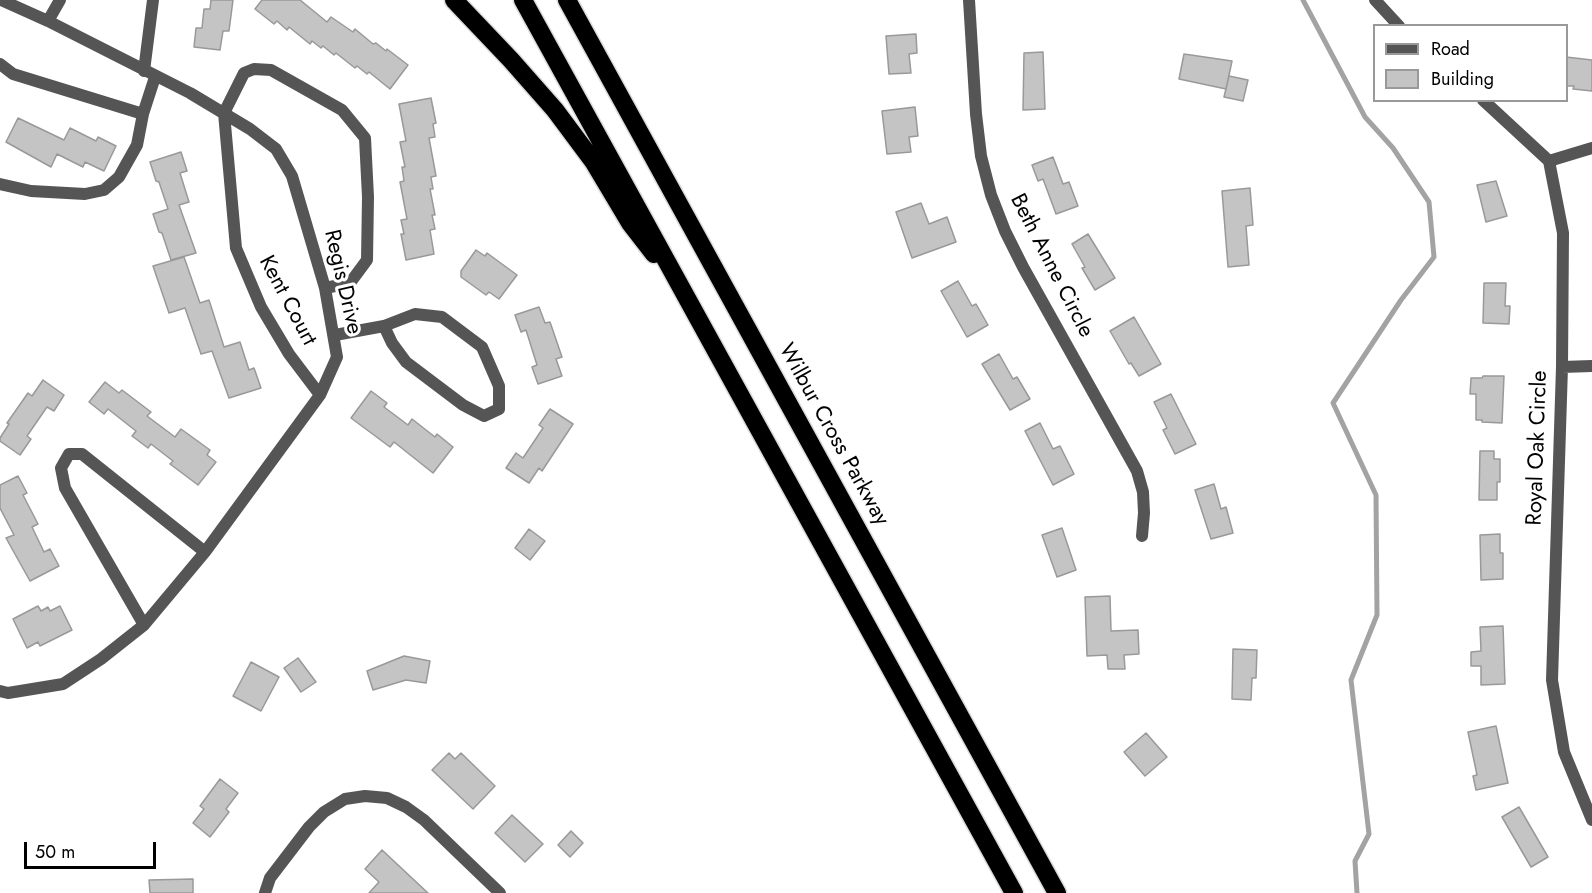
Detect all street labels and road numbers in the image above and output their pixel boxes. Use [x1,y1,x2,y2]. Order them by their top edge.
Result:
street label: Beth Anne Circle [1003,190,1099,342]
street label: Regis Drive [317,227,367,337]
street label: Kent Court [252,252,322,350]
street label: Wilbur Cross Parkway [772,339,894,531]
street label: Royal Oak Circle [1522,370,1554,526]

